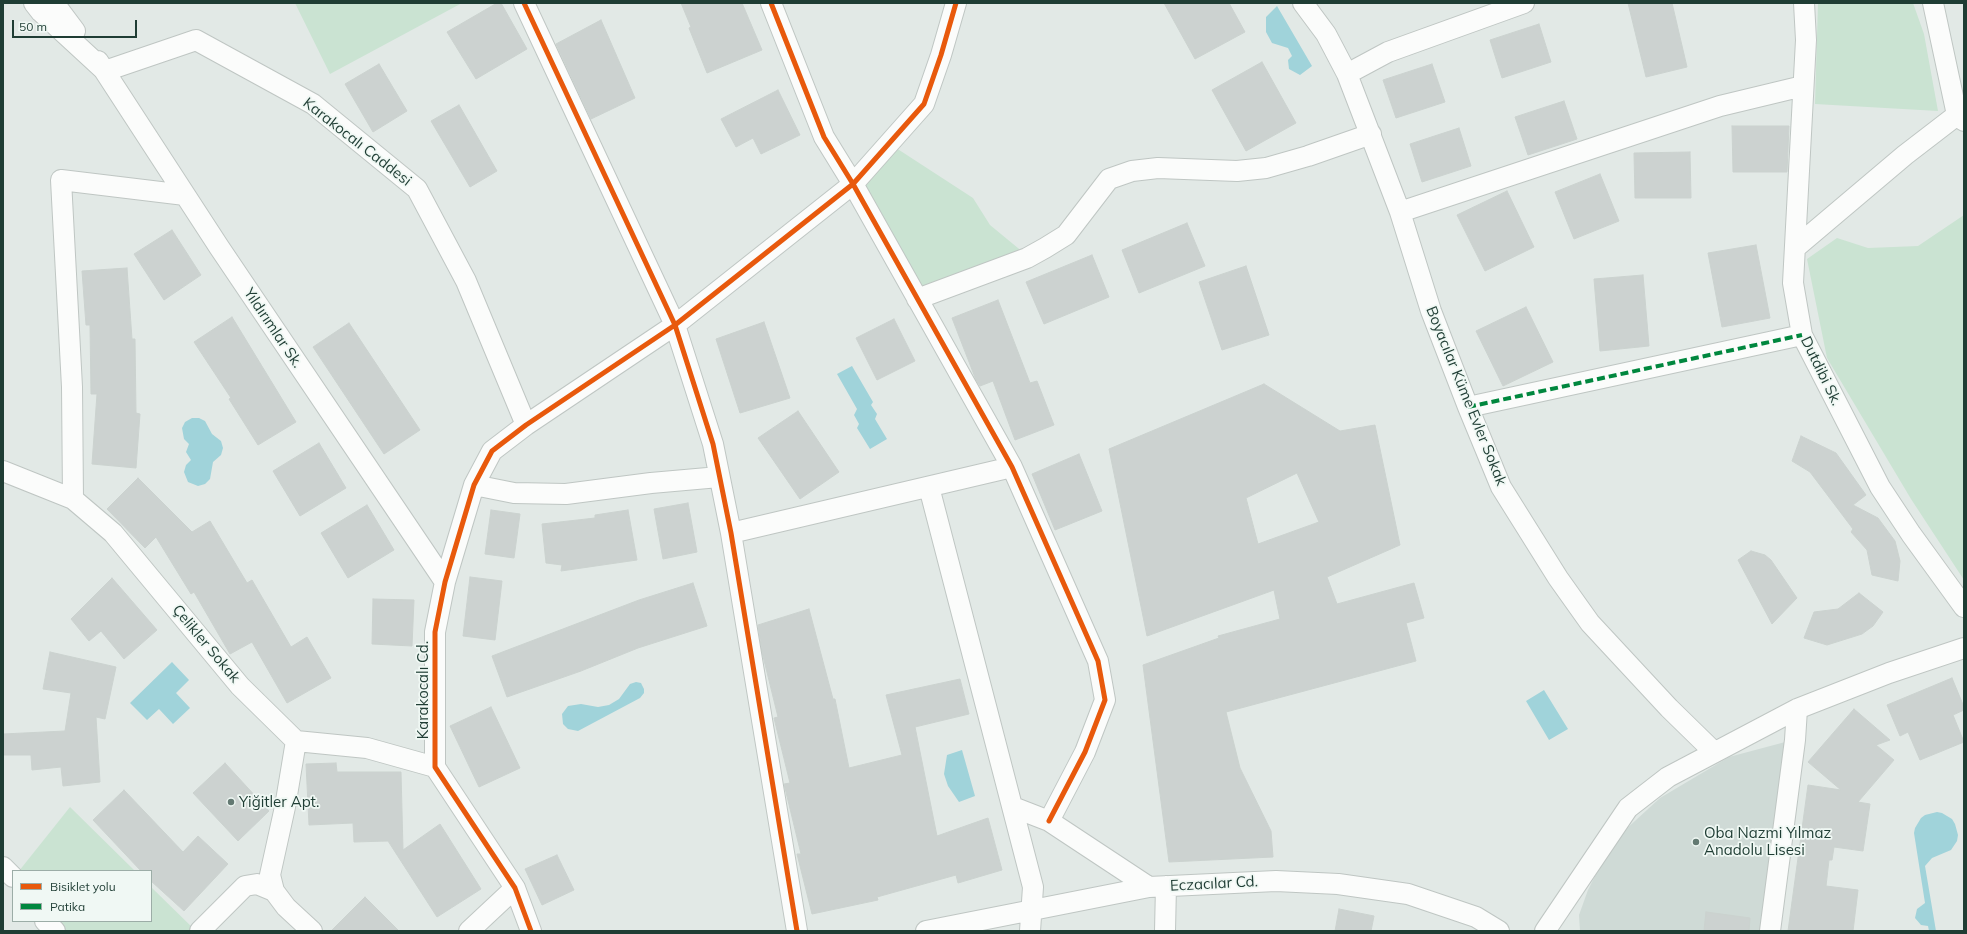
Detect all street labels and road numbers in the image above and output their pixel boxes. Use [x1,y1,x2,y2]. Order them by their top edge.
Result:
street label: Karakocalı Caddesi [299,94,415,190]
street label: Yıldırımlar Sk. [240,285,306,371]
street label: Boyacılar Küme Evler Sokak [1422,304,1510,488]
street label: Dutdibi Sk. [1797,333,1845,409]
street label: Çelikler Sokak [168,601,244,687]
street label: Karakocalı Cd. [414,641,432,739]
street label: Eczacılar Cd. [1170,873,1258,895]

